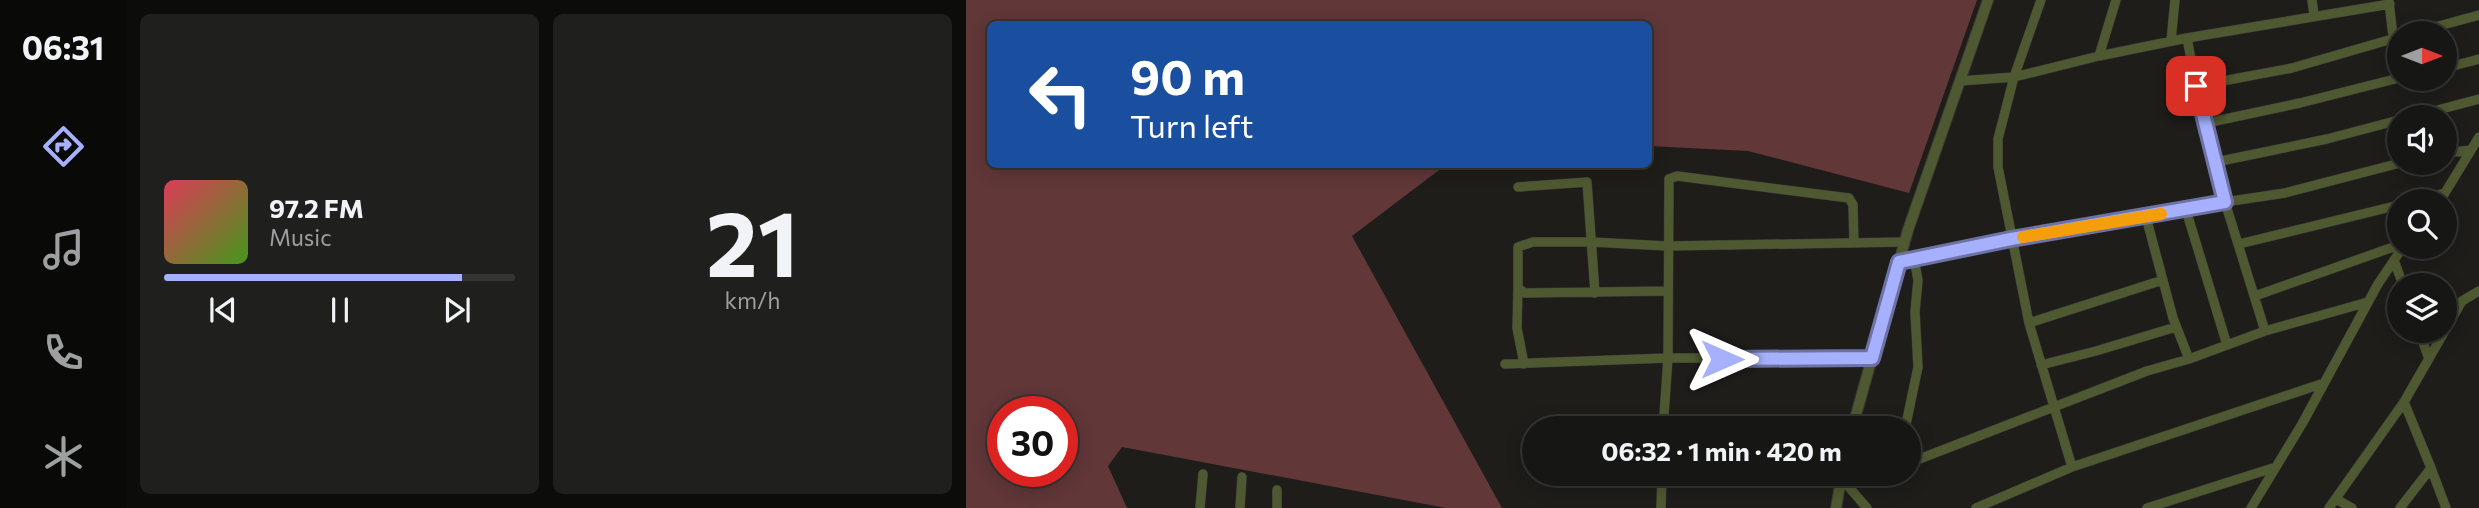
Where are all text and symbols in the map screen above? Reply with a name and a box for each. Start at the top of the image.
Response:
north arrow [2387,21,2457,91]
map controls [2387,21,2457,343]
text: 06:31 [22,27,104,67]
text: 90 m [1130,45,1245,105]
icon: left [1015,49,1106,140]
pin [2166,56,2226,116]
icon: arrive [2177,67,2215,105]
text: Turn left [1130,105,1254,145]
button: sound [2387,105,2457,175]
icon: directions [39,122,88,171]
text: 21 [706,184,799,296]
button: search [2387,189,2457,259]
text: 97.2 FM [269,192,364,223]
text: Music [269,223,332,251]
icon: music [39,225,88,274]
button: layers [2387,273,2457,343]
text: km/h [725,286,780,314]
icon: previous [204,291,242,329]
icon: pause [321,291,359,329]
icon: next [438,291,476,329]
position arrow [1685,322,1759,396]
icon: phone [39,328,88,377]
speed limit sign: 30 [987,396,1078,487]
icon: climate [39,432,88,481]
text: 06:32 · 1 min · 420 m [1601,435,1842,466]

